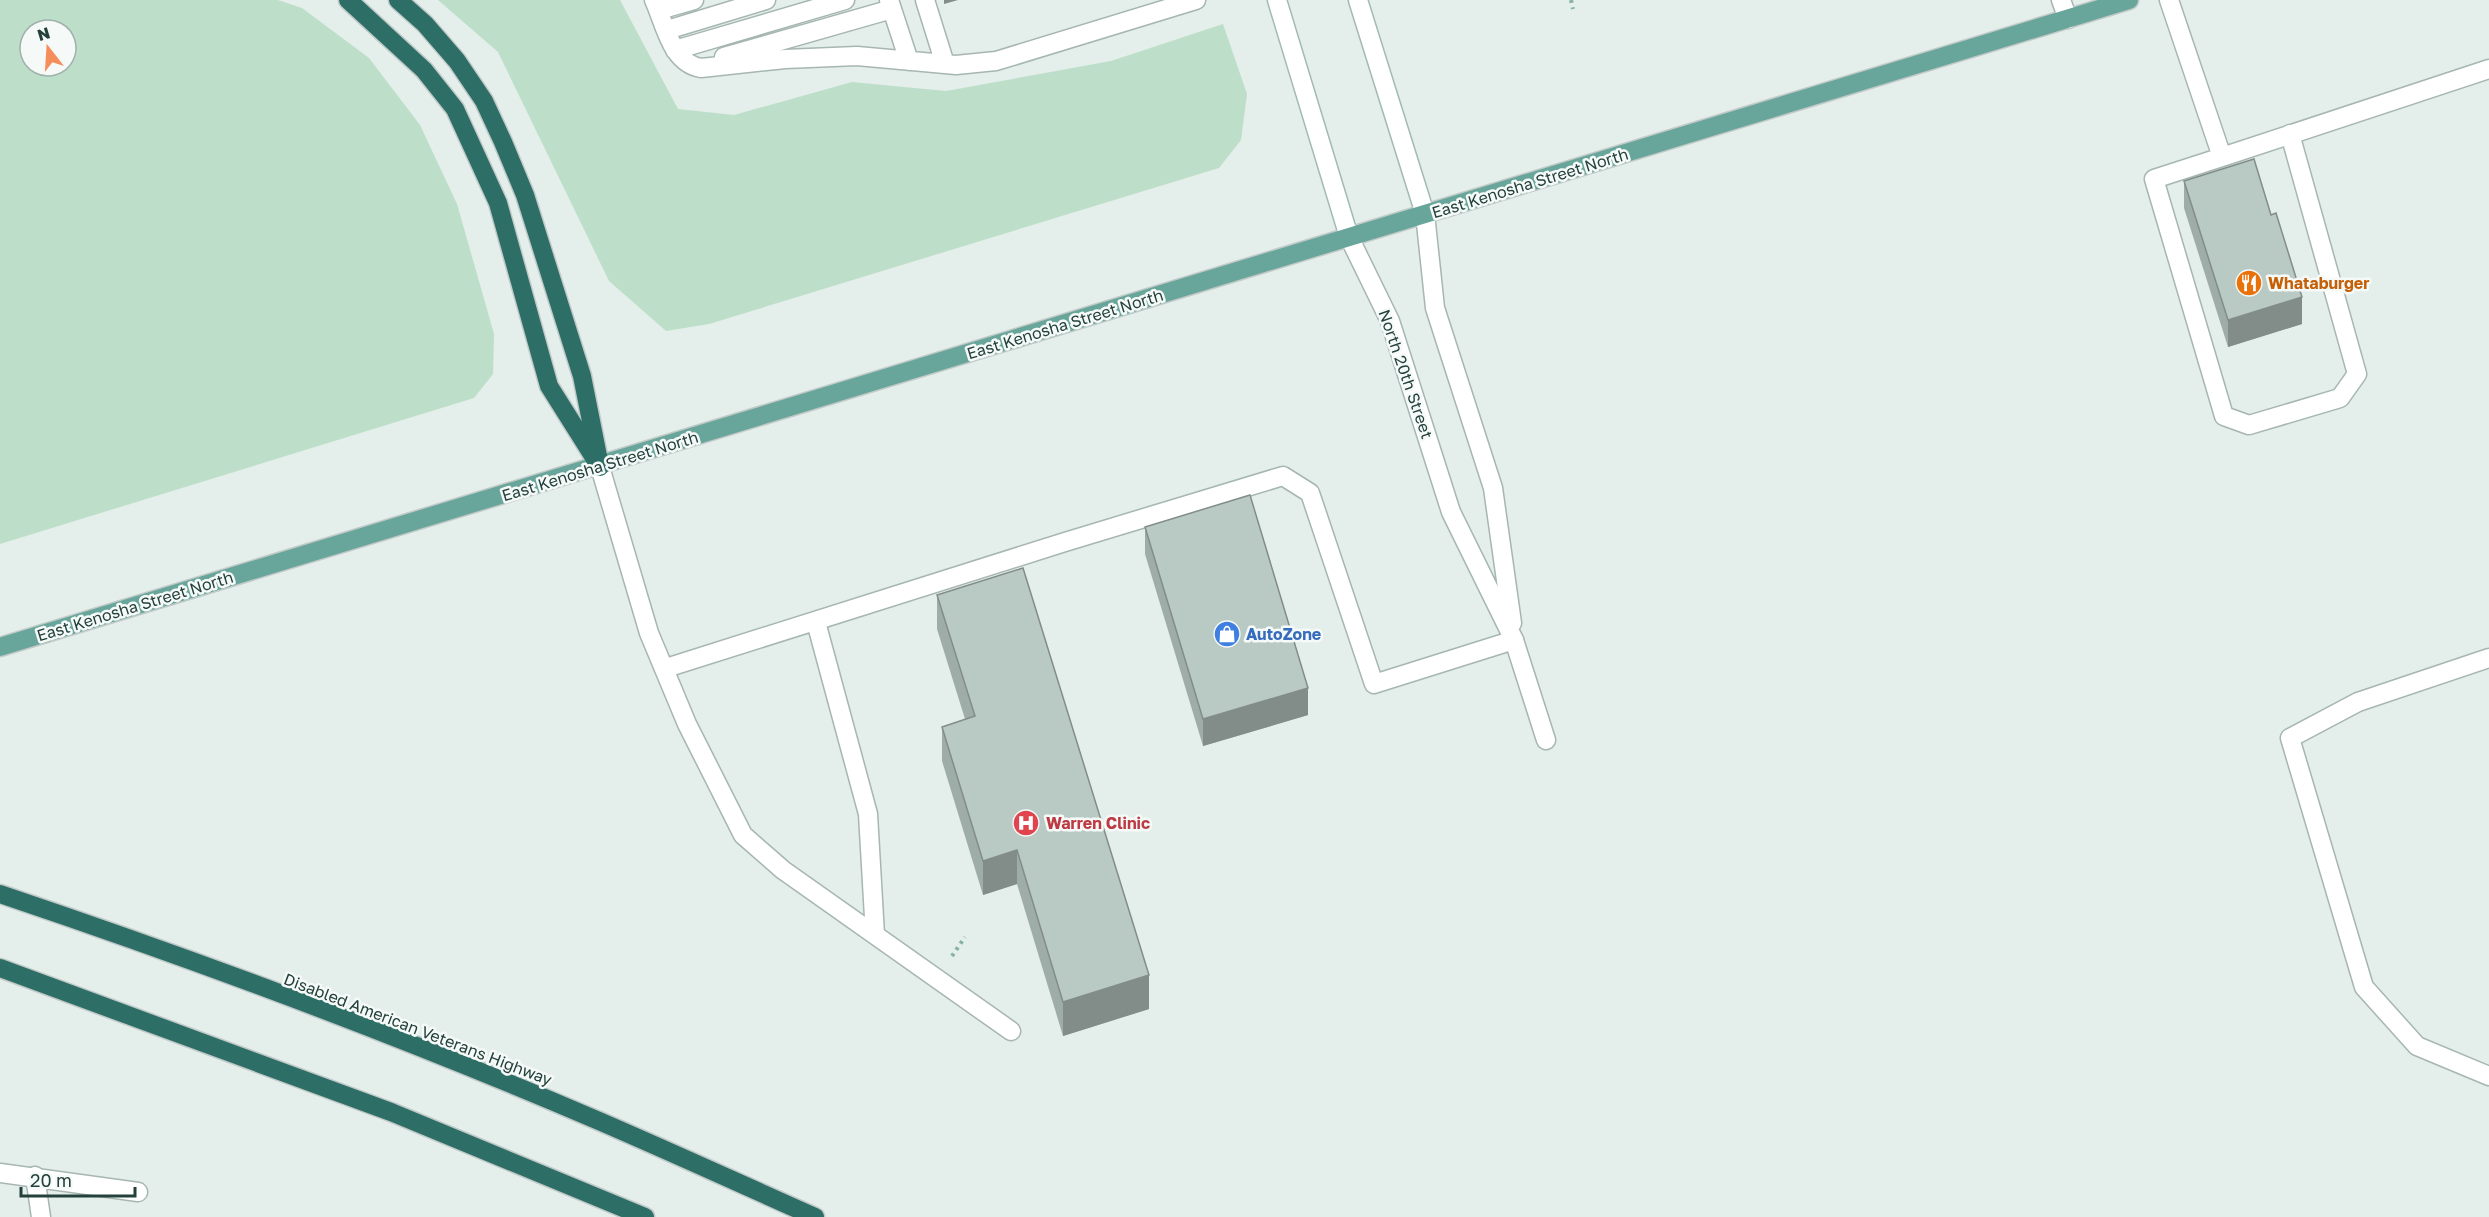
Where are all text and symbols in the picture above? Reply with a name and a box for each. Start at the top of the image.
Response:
north arrow [18,18,78,78]
text: N [35,22,52,45]
street label: East Kenosha Street North [1429,144,1631,222]
restaurant icon: Whataburger [2234,268,2264,298]
place label: Whataburger [2268,273,2370,293]
street label: East Kenosha Street North [964,285,1166,363]
street label: North 20th Street [1375,307,1437,441]
street label: East Kenosha Street North [499,427,701,505]
street label: East Kenosha Street North [34,567,236,645]
shop icon: AutoZone [1212,619,1242,649]
place label: AutoZone [1246,624,1321,644]
hospital icon: Warren Clinic [1011,808,1041,838]
place label: Warren Clinic [1046,813,1150,833]
street label: Disabled American Veterans Highway [281,968,555,1090]
scale bar [21,1160,135,1198]
text: 20 m [30,1169,72,1191]

